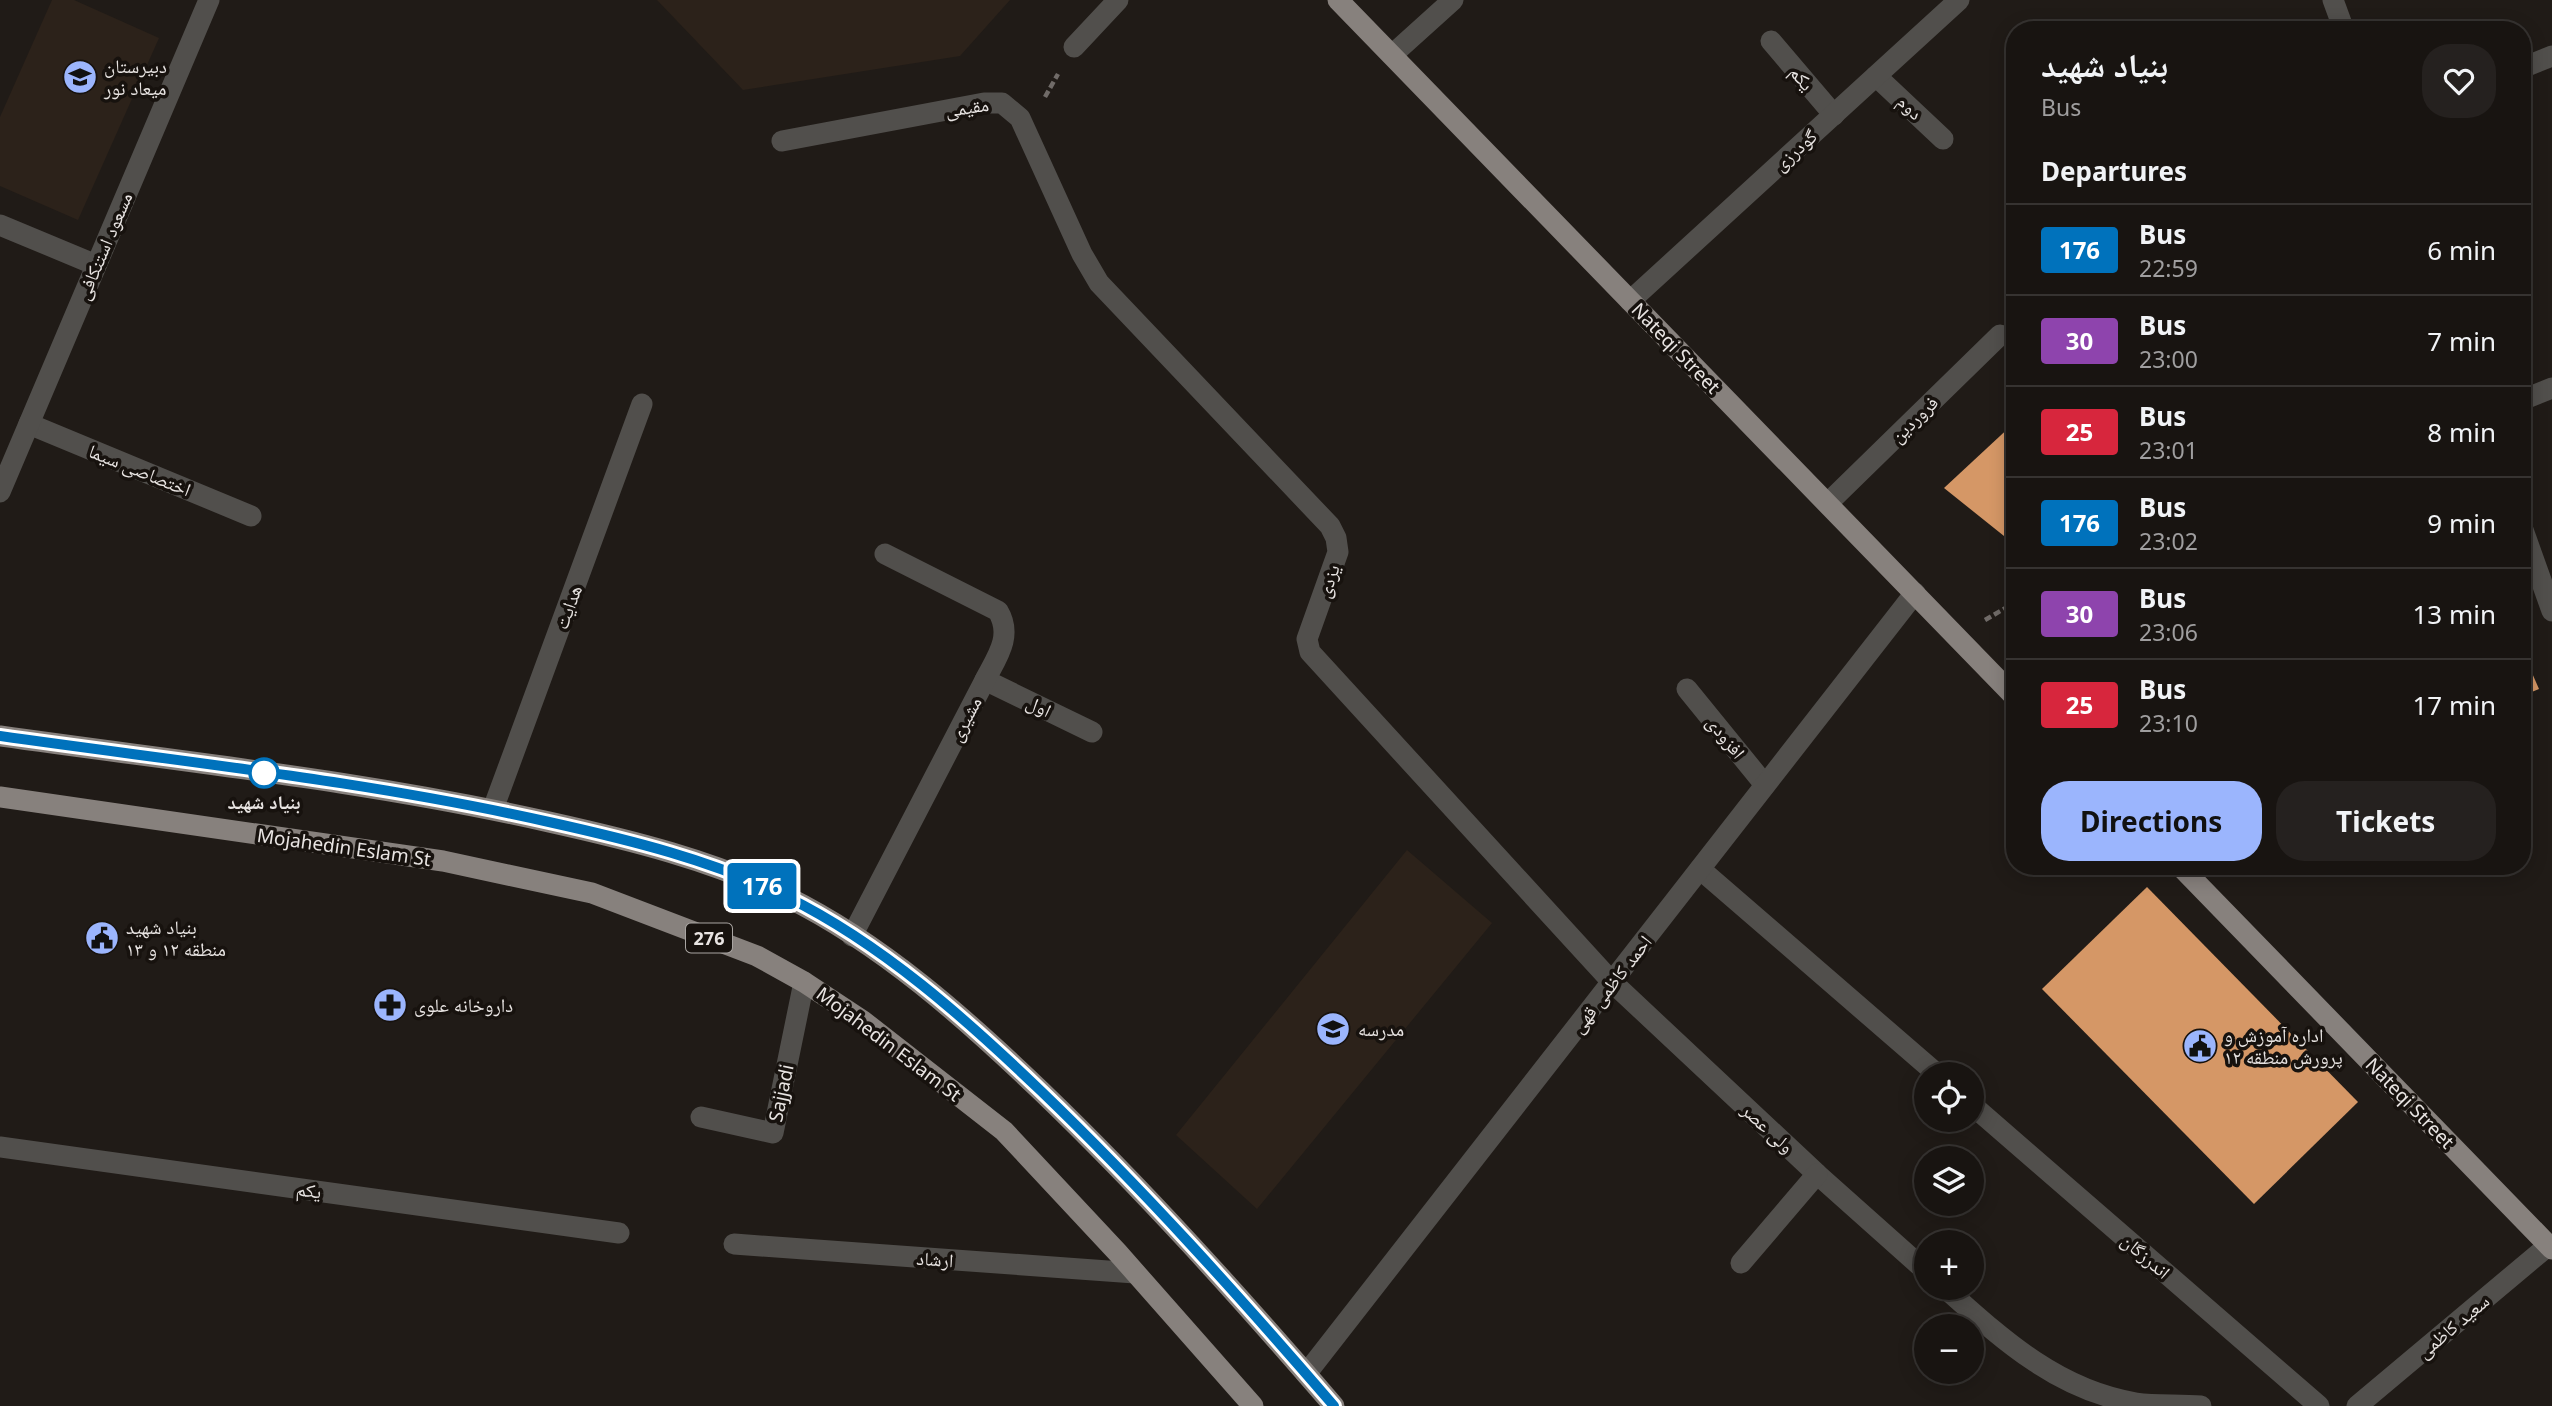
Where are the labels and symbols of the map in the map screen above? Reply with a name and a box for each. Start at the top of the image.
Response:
place label: دبیرستان میعاد نور [103,53,167,101]
school or university icon: دبیرستان میعاد نور [61,58,99,96]
street label: یکم [1784,60,1820,96]
street label: دوم [1891,89,1928,126]
street label: مقیمی [944,91,990,123]
street label: گودرزی [1767,123,1823,177]
street label: مسعود استنکافی [70,188,138,304]
street label: Nateqi Street [1626,297,1726,399]
street label: فروردین [1884,390,1944,448]
street label: اختصاصی سیما [85,438,195,502]
street label: یزدی [1310,561,1346,601]
street label: هدایت [548,581,588,633]
street label: اول [1022,689,1056,723]
street label: مشیری [942,692,988,746]
street label: افزودی [1701,710,1751,764]
marker: بنیاد شهید [249,758,279,788]
place label: بنیاد شهید [227,789,301,815]
street label: Mojahedin Eslam St [255,822,433,872]
line badge: 176 [722,863,802,909]
place label: بنیاد شهید منطقه ۱۲ و ۱۳ [126,914,226,962]
public building icon: بنیاد شهید منطقه ۱۲ و ۱۳ [83,919,121,957]
road number: 276 [686,923,732,953]
street label: احمد کاظمی قهی [1565,930,1657,1038]
street label: Mojahedin Eslam St [811,981,967,1107]
pharmacy icon: داروخانه علوی [371,986,409,1024]
place label: داروخانه علوی [414,992,513,1018]
school or university icon: مدرسه [1314,1010,1352,1048]
place label: مدرسه [1358,1016,1404,1042]
place label: اداره آموزش و پرورش منطقه ۱۲ [2224,1022,2343,1070]
public building icon: اداره آموزش و پرورش منطقه ۱۲ [2181,1027,2219,1065]
street label: Nateqi Street [2360,1052,2460,1154]
street label: Sajjadi [762,1062,800,1124]
street label: ولی عصر [1735,1096,1800,1159]
street label: یکم [295,1175,323,1205]
street label: اندرزگان [2116,1227,2176,1285]
street label: ارشاد [916,1245,954,1273]
street label: سعید کاظمی [2411,1288,2495,1364]

